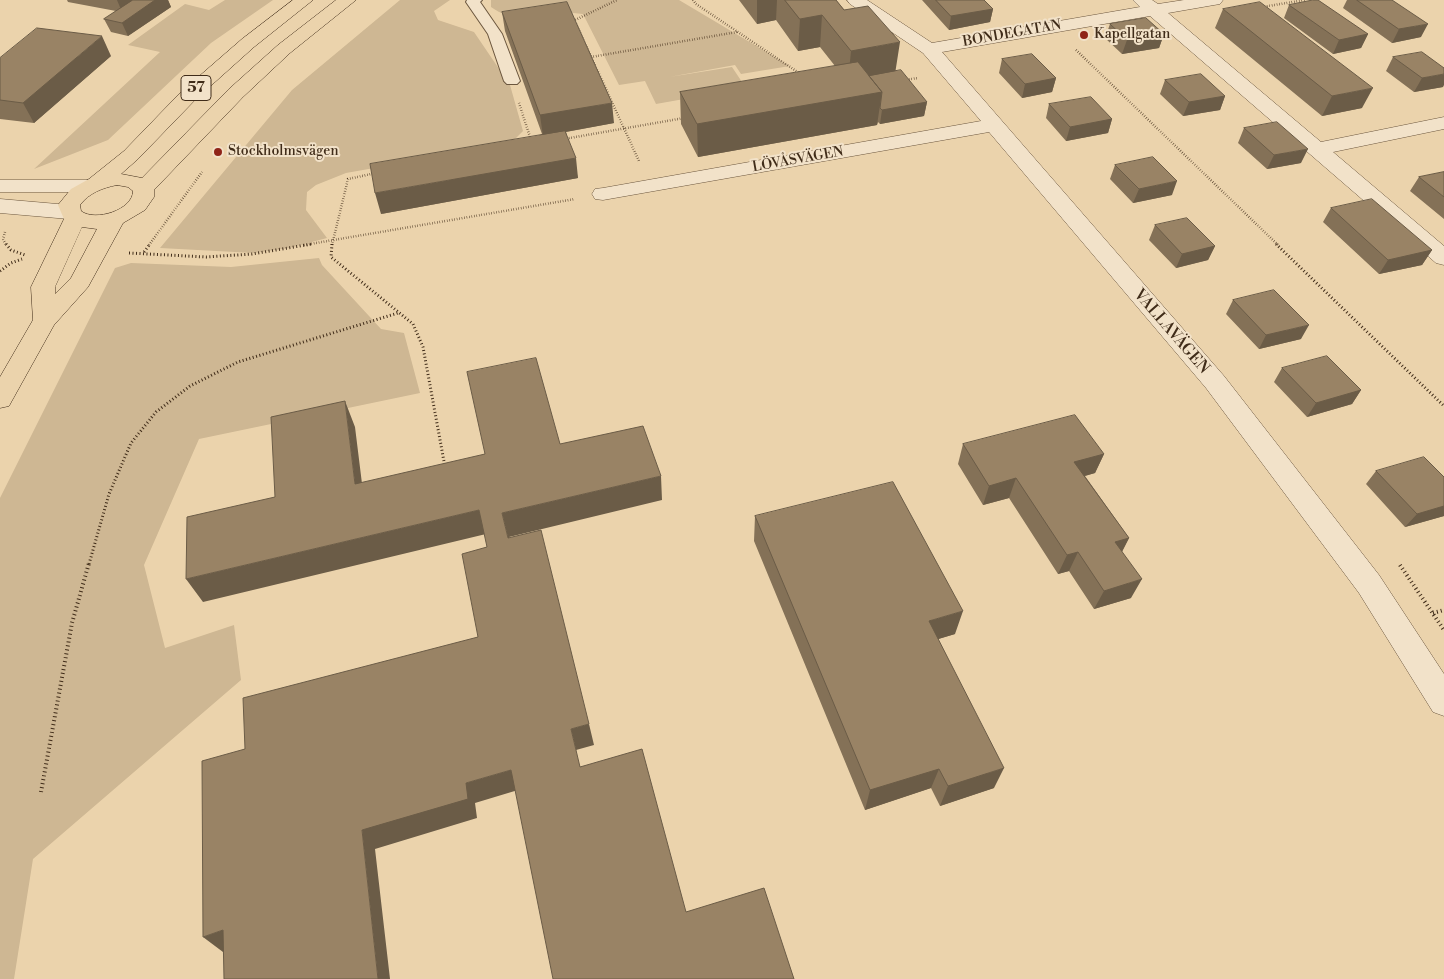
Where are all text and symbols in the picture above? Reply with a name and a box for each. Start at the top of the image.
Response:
street label: BONDEGATAN [961,17,1063,51]
place label: Kapellgatan [1094,27,1170,43]
marker: Kapellgatan [1078,29,1090,41]
road number: 57 [181,76,211,100]
place label: Stockholmsvägen [228,144,339,160]
street label: LÖVÅSVÄGEN [751,144,845,176]
marker: Stockholmsvägen [212,146,224,158]
street label: VALLAVÄGEN [1129,286,1213,378]

